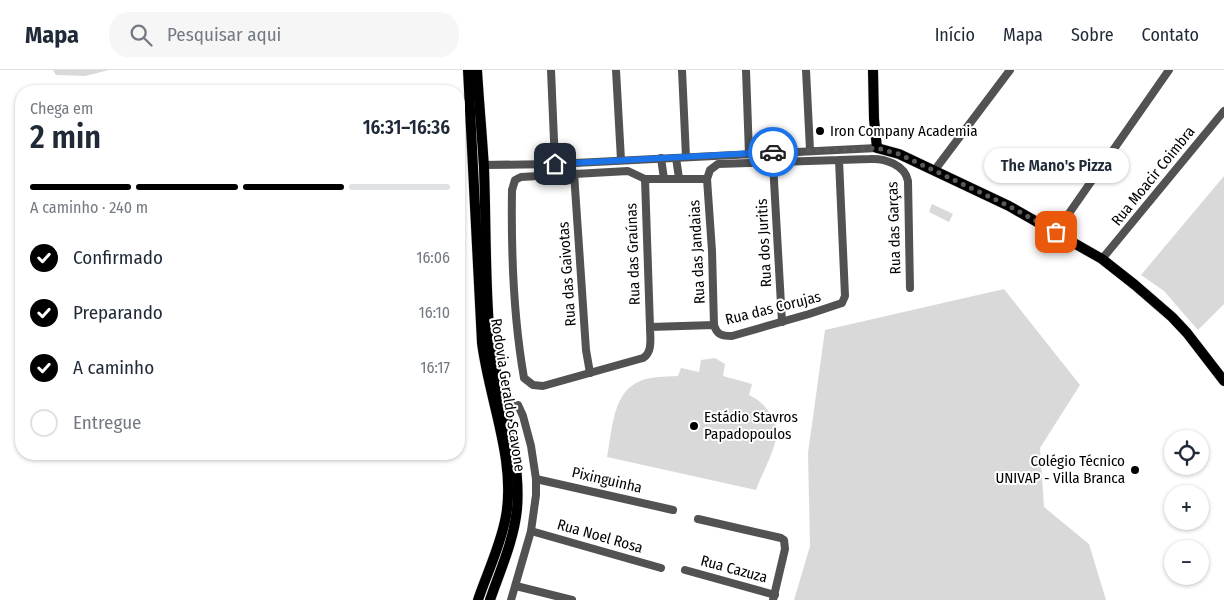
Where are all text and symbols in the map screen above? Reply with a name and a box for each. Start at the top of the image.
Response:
search box [109,12,459,57]
text: Mapa [25,21,79,49]
icon: search [127,21,155,49]
text: Pesquisar aqui [167,23,281,46]
text: Início [935,24,975,46]
text: Mapa [1003,24,1043,46]
text: Sobre [1071,24,1114,46]
text: Contato [1142,24,1199,46]
text: Chega em [30,99,93,118]
text: 16:31–16:36 [363,116,450,139]
text: 2 min [30,118,101,156]
place label: Iron Company Academia [830,122,978,140]
street label: Rua Moacir Coimbra [1108,123,1198,229]
marker: Iron Company Academia [814,125,826,137]
courier [748,127,798,177]
icon: car [759,138,787,166]
pin [534,143,576,185]
callout: The Mano's Pizza [984,147,1128,182]
icon: home [541,150,569,178]
text: The Mano's Pizza [1001,156,1112,175]
street label: Rua das Garças [883,181,905,275]
text: A caminho · 240 m [30,198,148,217]
street label: Rua dos Juritis [753,198,775,288]
street label: Rua das Jandaias [685,199,709,305]
street label: Rua das Graúnas [622,203,644,305]
pin [1035,211,1077,253]
icon: bag [1042,218,1070,246]
street label: Rua das Gaivotas [554,221,580,327]
icon: check [30,244,58,272]
text: Confirmado [73,246,163,269]
text: 16:06 [416,248,450,267]
street label: Rua das Corujas [723,287,823,329]
icon: check [30,299,58,327]
text: Preparando [73,301,163,324]
text: 16:10 [419,303,450,322]
street label: Rodovia Geraldo Scavone [487,317,529,473]
icon: check [30,354,58,382]
text: A caminho [73,356,154,379]
text: 16:17 [420,358,450,377]
place label: Estádio Stavros Papadopoulos [704,408,798,443]
text: Entregue [73,411,142,434]
marker: Estádio Stavros Papadopoulos [688,420,700,432]
map controls [1164,430,1209,585]
button: locate [1164,430,1209,475]
place label: Colégio Técnico UNIVAP - Villa Branca [995,452,1125,487]
street label: Pixinguinha [570,463,644,497]
marker: Colégio Técnico UNIVAP - Villa Branca [1129,464,1141,476]
button: + [1164,485,1209,530]
street label: Rua Noel Rosa [555,515,645,557]
button: − [1164,540,1209,585]
street label: Rua Cazuza [699,551,769,587]

